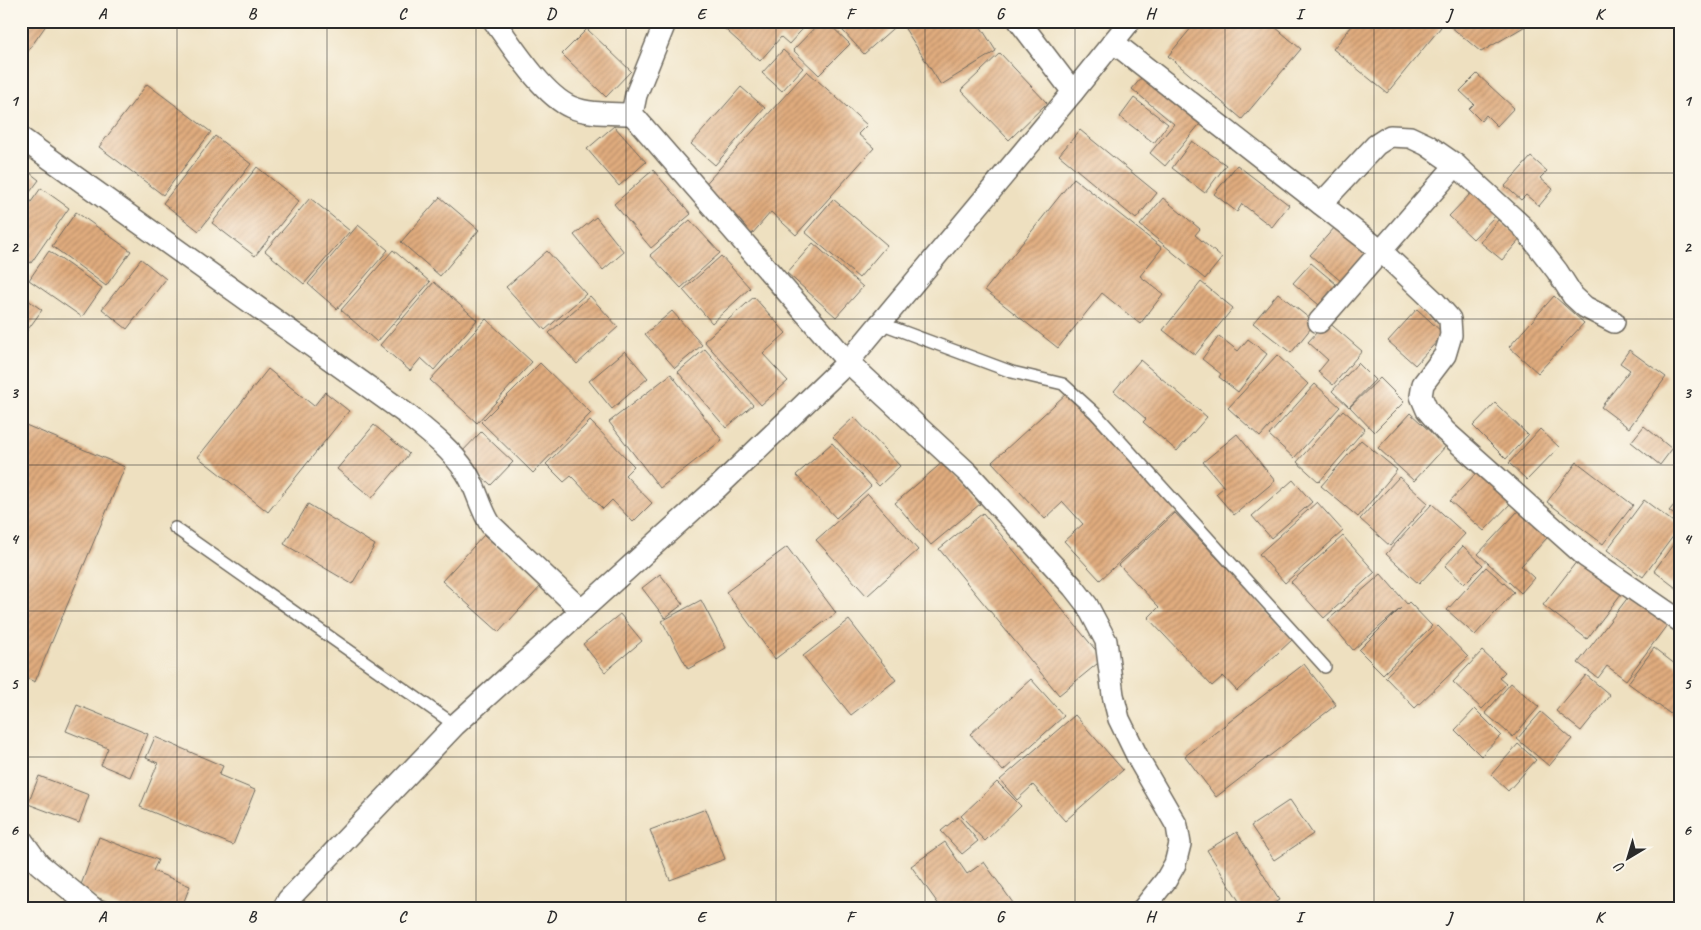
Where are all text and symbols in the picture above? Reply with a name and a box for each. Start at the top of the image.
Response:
text: A [98,4,108,24]
text: B [248,4,258,24]
text: C [398,4,408,24]
text: D [546,4,557,24]
text: E [697,4,708,24]
text: F [846,4,857,24]
text: G [996,4,1006,24]
text: H [1145,4,1157,24]
text: I [1296,4,1306,24]
text: J [1445,4,1454,24]
text: K [1595,4,1607,24]
text: 1 [10,91,19,111]
text: 1 [1683,91,1692,111]
text: 2 [10,237,19,257]
text: 2 [1683,237,1692,257]
text: 3 [10,383,19,403]
text: 3 [1683,383,1692,403]
text: 4 [10,529,19,549]
text: 4 [1683,529,1692,549]
text: 5 [11,674,20,694]
text: 5 [1684,674,1693,694]
text: 6 [10,820,19,840]
text: 6 [1683,820,1692,840]
north arrow [1604,832,1654,882]
text: U [1610,857,1628,877]
text: A [98,907,108,927]
text: B [248,907,258,927]
text: C [398,907,408,927]
text: D [546,907,557,927]
text: E [697,907,708,927]
text: F [846,907,857,927]
text: G [996,907,1006,927]
text: H [1145,907,1157,927]
text: I [1296,907,1306,927]
text: J [1445,907,1454,927]
text: K [1595,907,1607,927]

